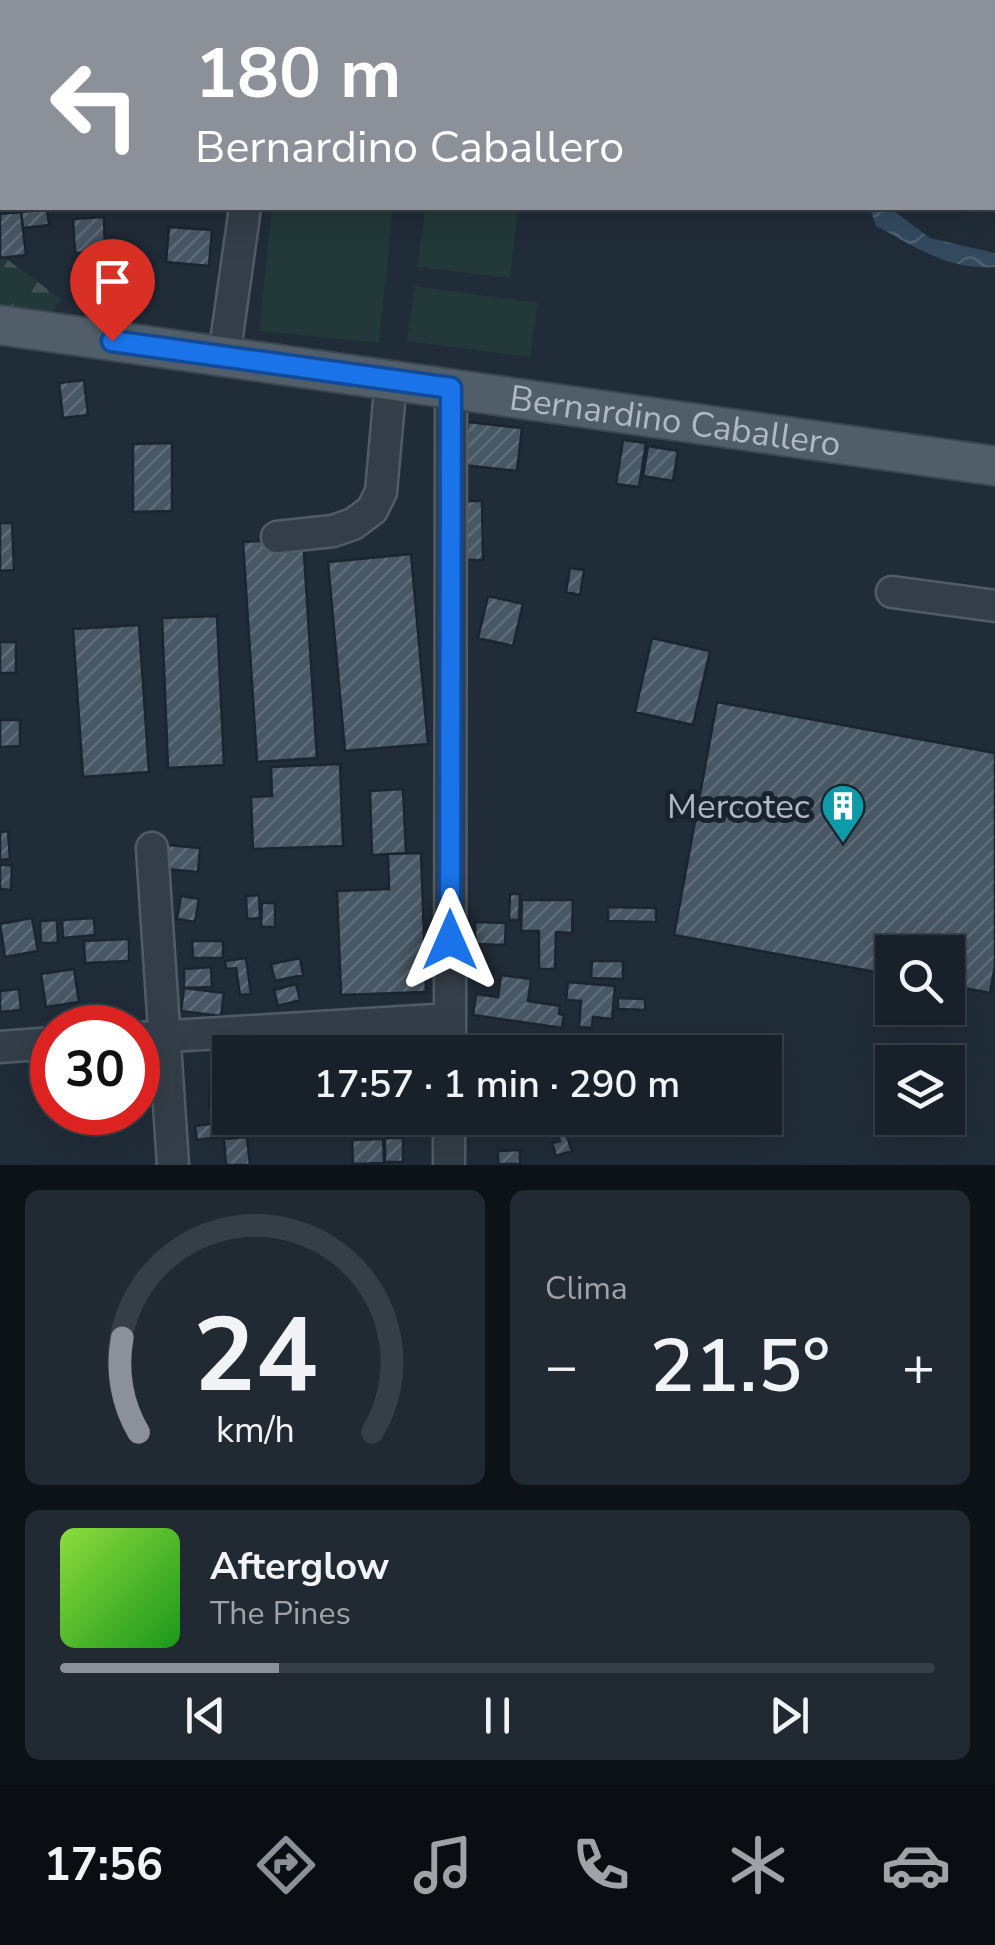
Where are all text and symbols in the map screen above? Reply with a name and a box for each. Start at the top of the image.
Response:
text: 180 m [195,26,401,122]
icon: left [30,40,160,170]
text: Bernardino Caballero [195,117,624,178]
pin [70,239,155,342]
icon: arrive [85,254,140,309]
street label: Bernardino Caballero [507,374,844,468]
place label: Mercotec [667,783,810,830]
building icon: Mercotec [820,783,866,844]
position arrow [398,888,502,992]
map controls [875,935,965,1135]
button: search [875,935,965,1025]
speed limit sign: 30 [30,1005,160,1135]
button: layers [875,1045,965,1135]
text: 17:57 · 1 min · 290 m [314,1059,680,1110]
text: Clima [545,1267,628,1310]
text: 24 [193,1285,317,1427]
text: 21.5° [650,1315,830,1417]
text: − [545,1329,578,1404]
text: + [902,1329,935,1404]
text: km/h [216,1406,294,1455]
text: Afterglow [210,1541,389,1592]
text: The Pines [210,1592,351,1635]
icon: previous [178,1688,233,1743]
icon: pause [470,1688,525,1743]
icon: next [762,1688,817,1743]
icon: directions [251,1830,321,1900]
icon: music [408,1830,478,1900]
icon: phone [566,1830,636,1900]
icon: climate [723,1830,793,1900]
icon: car [881,1830,951,1900]
text: 17:56 [44,1835,163,1896]

